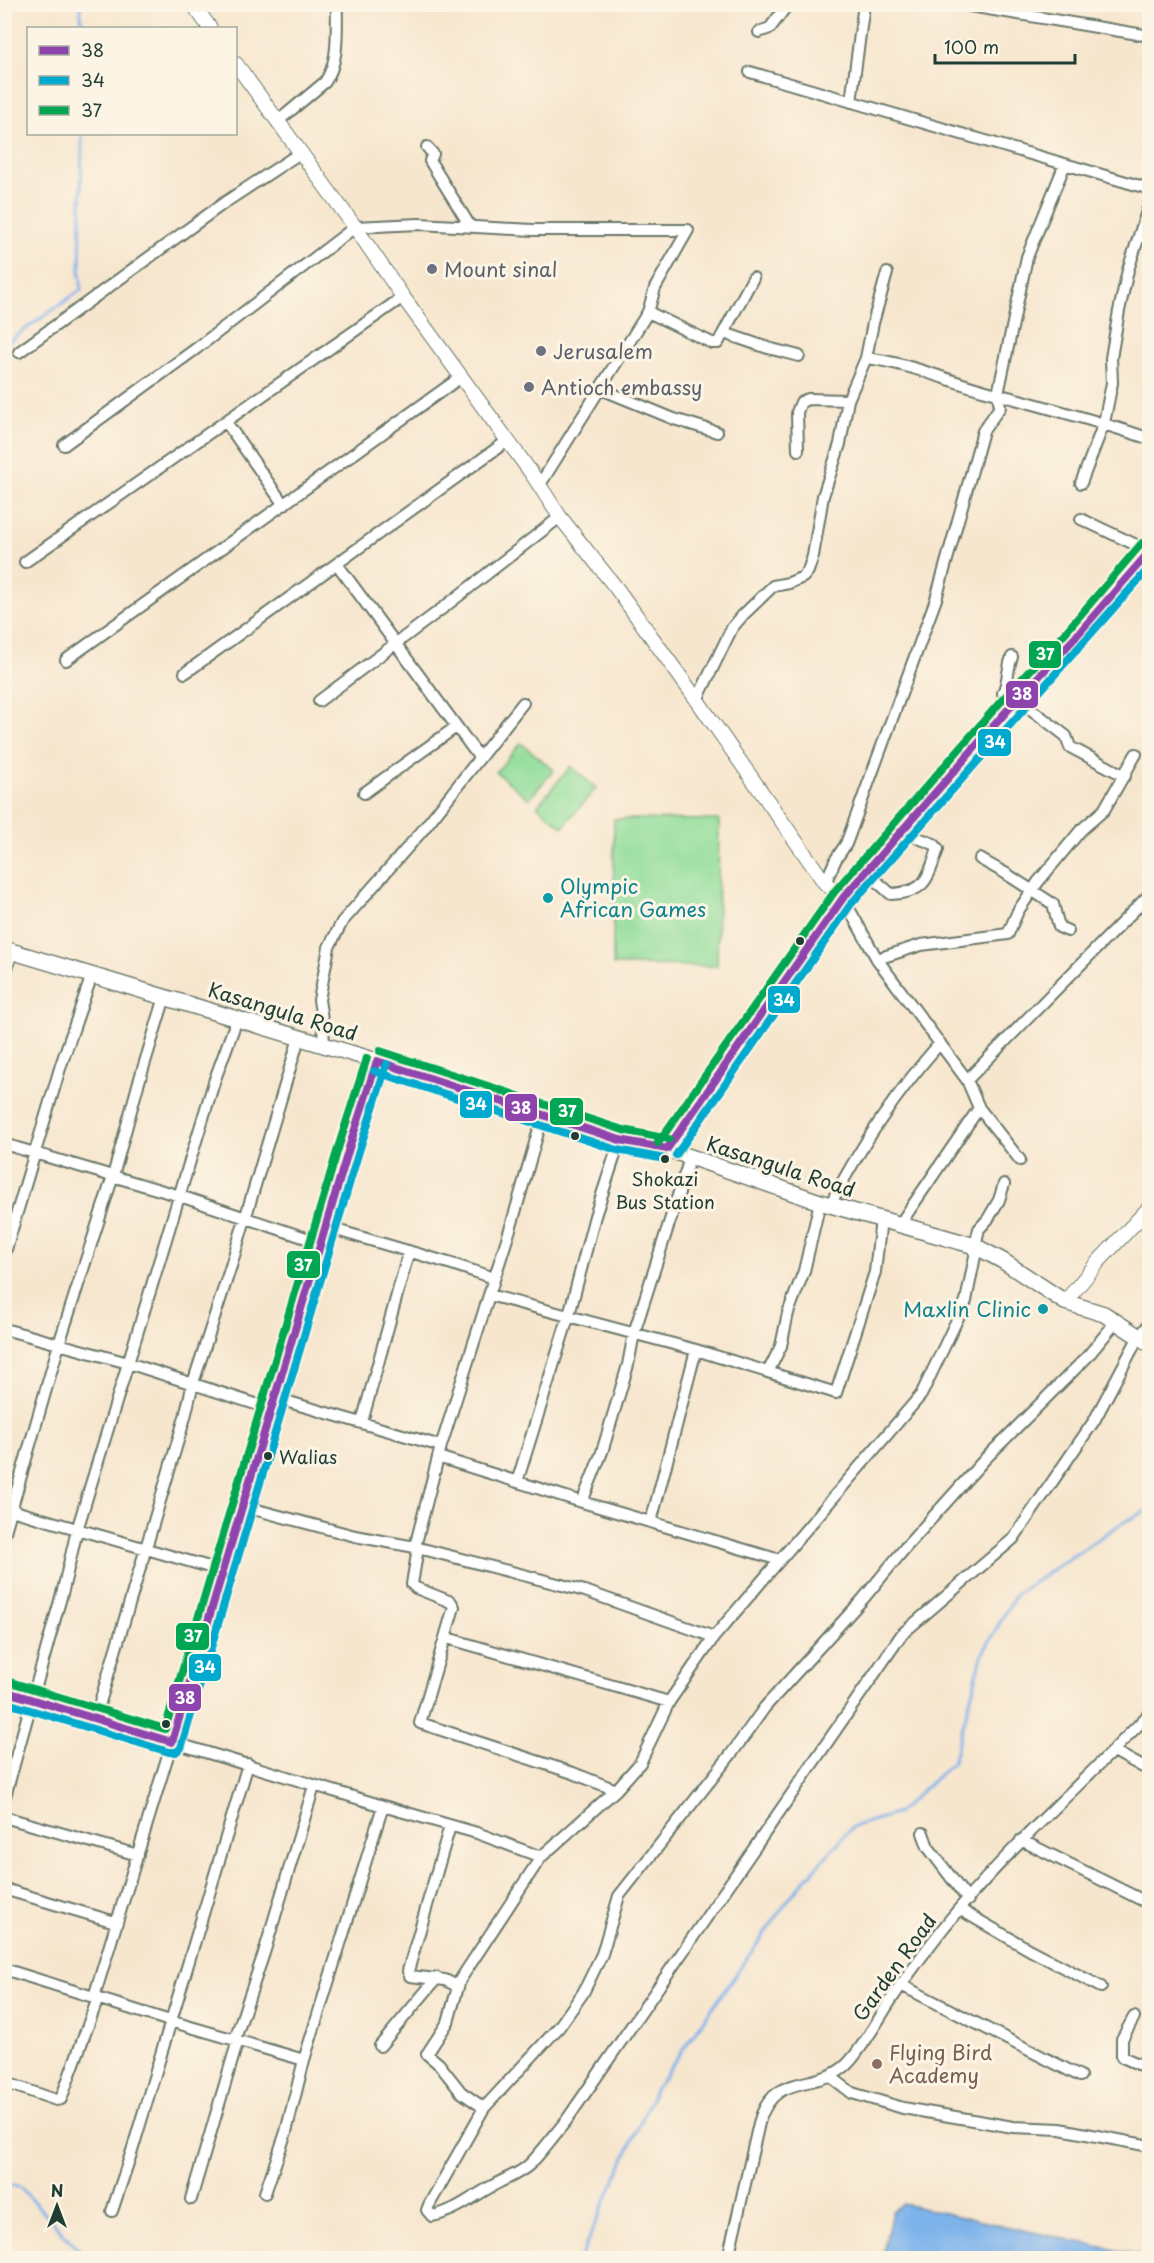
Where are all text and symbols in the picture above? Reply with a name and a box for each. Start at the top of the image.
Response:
legend [27,27,237,135]
scale bar [935,27,1074,65]
text: 100 m [944,33,999,60]
text: 38 [81,36,104,63]
text: 34 [81,66,105,93]
text: 37 [81,96,103,123]
place label: Mount sinal [444,254,557,284]
marker: Mount sinal [425,262,439,276]
place label: Jerusalem [553,336,653,366]
marker: Jerusalem [534,344,548,358]
place label: Antioch embassy [541,372,702,402]
marker: Antioch embassy [522,380,536,394]
line badge: 37 [1028,640,1062,669]
text: 37 [1036,641,1055,665]
line badge: 38 [1005,680,1039,709]
text: 38 [1012,681,1032,705]
line badge: 34 [977,728,1012,757]
text: 34 [984,729,1006,753]
place label: Olympic African Games [560,871,706,924]
marker: Olympic African Games [541,891,555,905]
unlabelled marker [794,935,806,947]
street label: Kasangula Road [205,974,361,1048]
line badge: 34 [767,985,801,1014]
text: 34 [773,987,795,1011]
line badge: 34 [459,1090,493,1119]
text: 34 [465,1091,487,1115]
line badge: 38 [504,1093,538,1122]
text: 38 [511,1095,531,1119]
line badge: 37 [549,1097,584,1126]
text: 37 [558,1098,577,1122]
street label: Kasangula Road [703,1128,859,1204]
unlabelled marker [569,1130,581,1142]
marker: Shokazi Bus Station [659,1153,671,1165]
place label: Shokazi Bus Station [615,1165,715,1215]
line badge: 37 [286,1250,321,1279]
text: 37 [294,1252,313,1276]
place label: Maxlin Clinic [903,1294,1031,1324]
marker: Maxlin Clinic [1036,1302,1050,1316]
place label: Walias [279,1443,337,1470]
marker: Walias [262,1450,274,1462]
line badge: 37 [175,1622,210,1651]
text: 37 [184,1623,203,1647]
line badge: 34 [188,1653,222,1682]
text: 34 [194,1654,216,1678]
line badge: 38 [168,1683,202,1712]
text: 38 [175,1685,195,1709]
unlabelled marker [160,1718,172,1730]
street label: Garden Road [845,1907,943,2027]
place label: Flying Bird Academy [889,2037,992,2090]
marker: Flying Bird Academy [870,2057,884,2071]
north arrow [27,2176,87,2236]
text: N [51,2178,63,2202]

